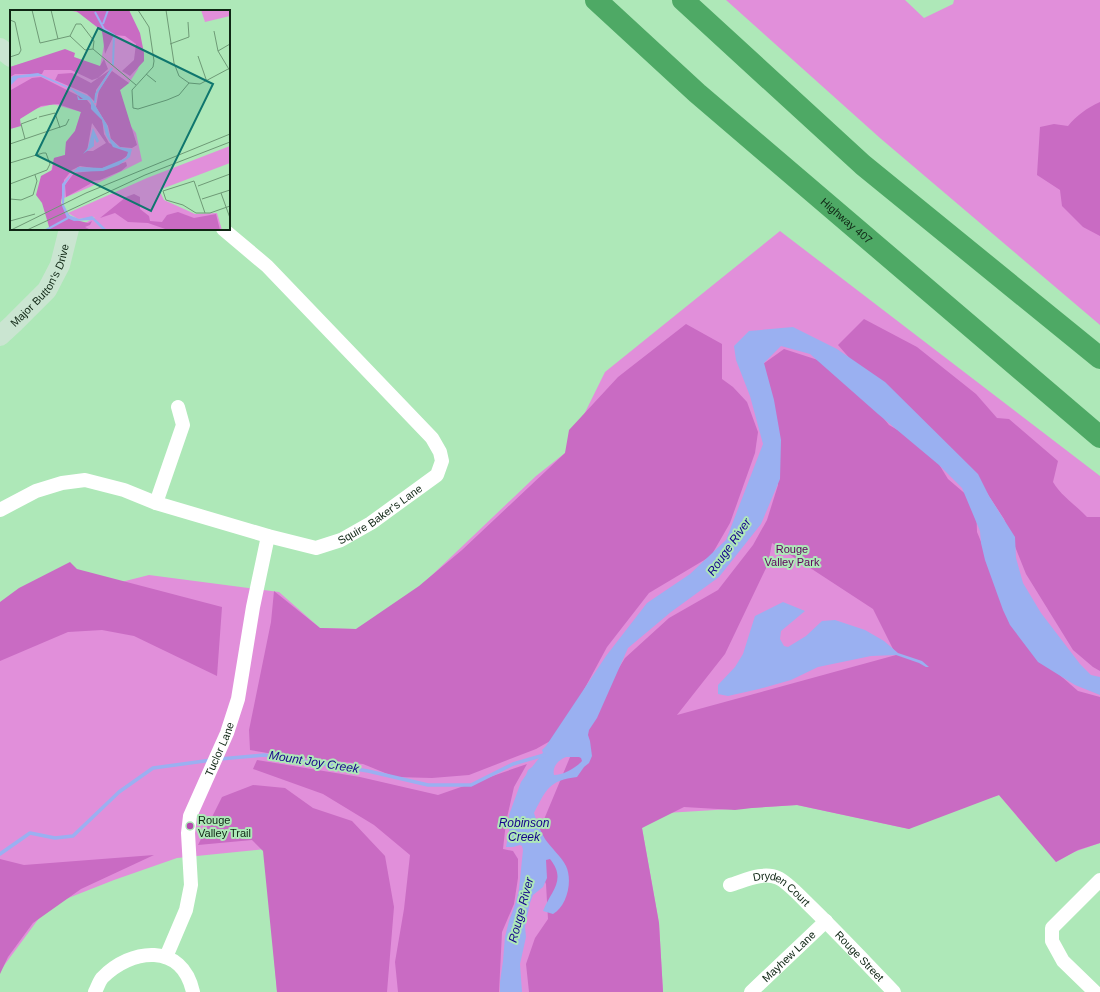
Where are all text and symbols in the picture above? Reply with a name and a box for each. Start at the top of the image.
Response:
inset map [10,10,230,230]
street label: Highway 407 [819,195,875,246]
street label: Major Button's Drive [8,243,71,329]
street label: Squire Baker's Lane [336,482,424,547]
water label: Rouge River [704,515,754,578]
park label: Rouge Valley Park [765,543,820,568]
street label: Tuclor Lane [203,720,236,778]
water label: Mount Joy Creek [268,748,361,776]
place label: Rouge Valley Trail [198,814,251,839]
water label: Robinson Creek [499,816,550,844]
marker: Rouge Valley Trail [185,821,195,831]
street label: Dryden Court [752,870,813,909]
water label: Rouge River [506,875,537,944]
street label: Mayhew Lane [760,928,818,984]
street label: Rouge Street [833,929,886,984]

